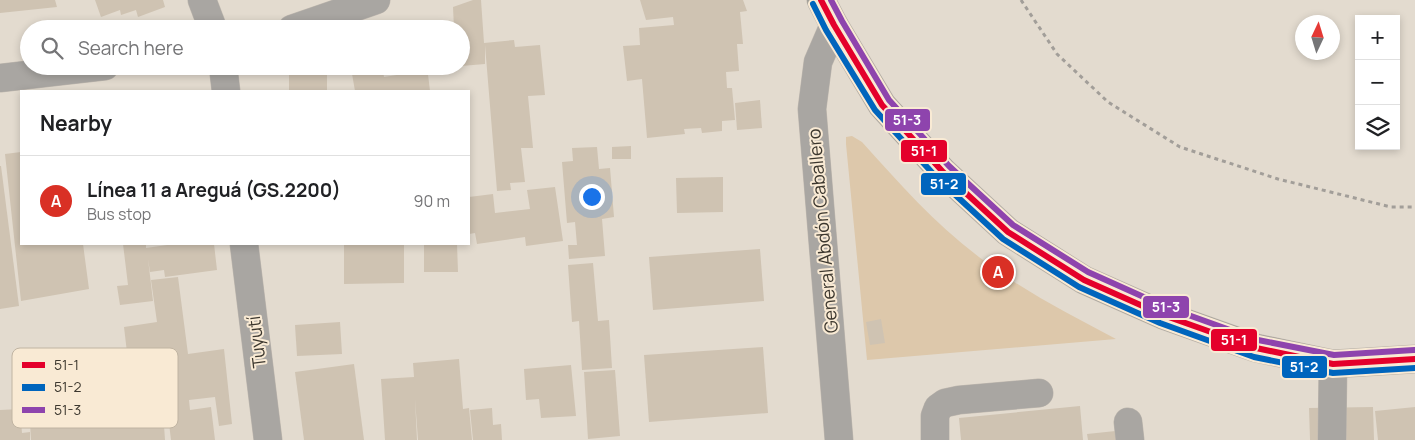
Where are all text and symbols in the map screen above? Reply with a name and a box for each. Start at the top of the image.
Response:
north arrow [1295,15,1340,60]
map controls [1355,15,1400,150]
button: + [1355,15,1400,60]
search box [20,20,470,75]
icon: search [38,34,66,62]
text: Search here [78,35,184,61]
button: − [1355,60,1400,105]
button: layers [1355,105,1400,150]
line badge: 51-3 [884,108,931,132]
text: Nearby [40,109,112,137]
text: 51-3 [893,110,921,129]
street label: General Abdón Caballero [801,128,843,334]
line badge: 51-1 [900,139,948,163]
text: 51-1 [911,141,937,160]
line badge: 51-2 [920,172,967,196]
text: 51-2 [930,174,958,193]
text: Línea 11 a Areguá (GS.2200) [87,177,341,203]
your location [579,184,605,210]
text: A [51,190,61,212]
text: 90 m [414,190,450,212]
text: Bus stop [87,203,151,225]
pin: A [982,253,1014,291]
line badge: 51-3 [1142,295,1190,319]
text: 51-3 [1152,297,1180,316]
street label: Tuyutí [241,315,271,369]
line badge: 51-1 [1210,328,1258,352]
text: 51-1 [1221,330,1247,349]
legend [12,348,178,428]
text: 51-1 [54,355,79,374]
line badge: 51-2 [1281,355,1328,379]
text: 51-2 [1290,357,1318,376]
text: 51-2 [54,377,81,396]
text: 51-3 [54,400,81,419]

